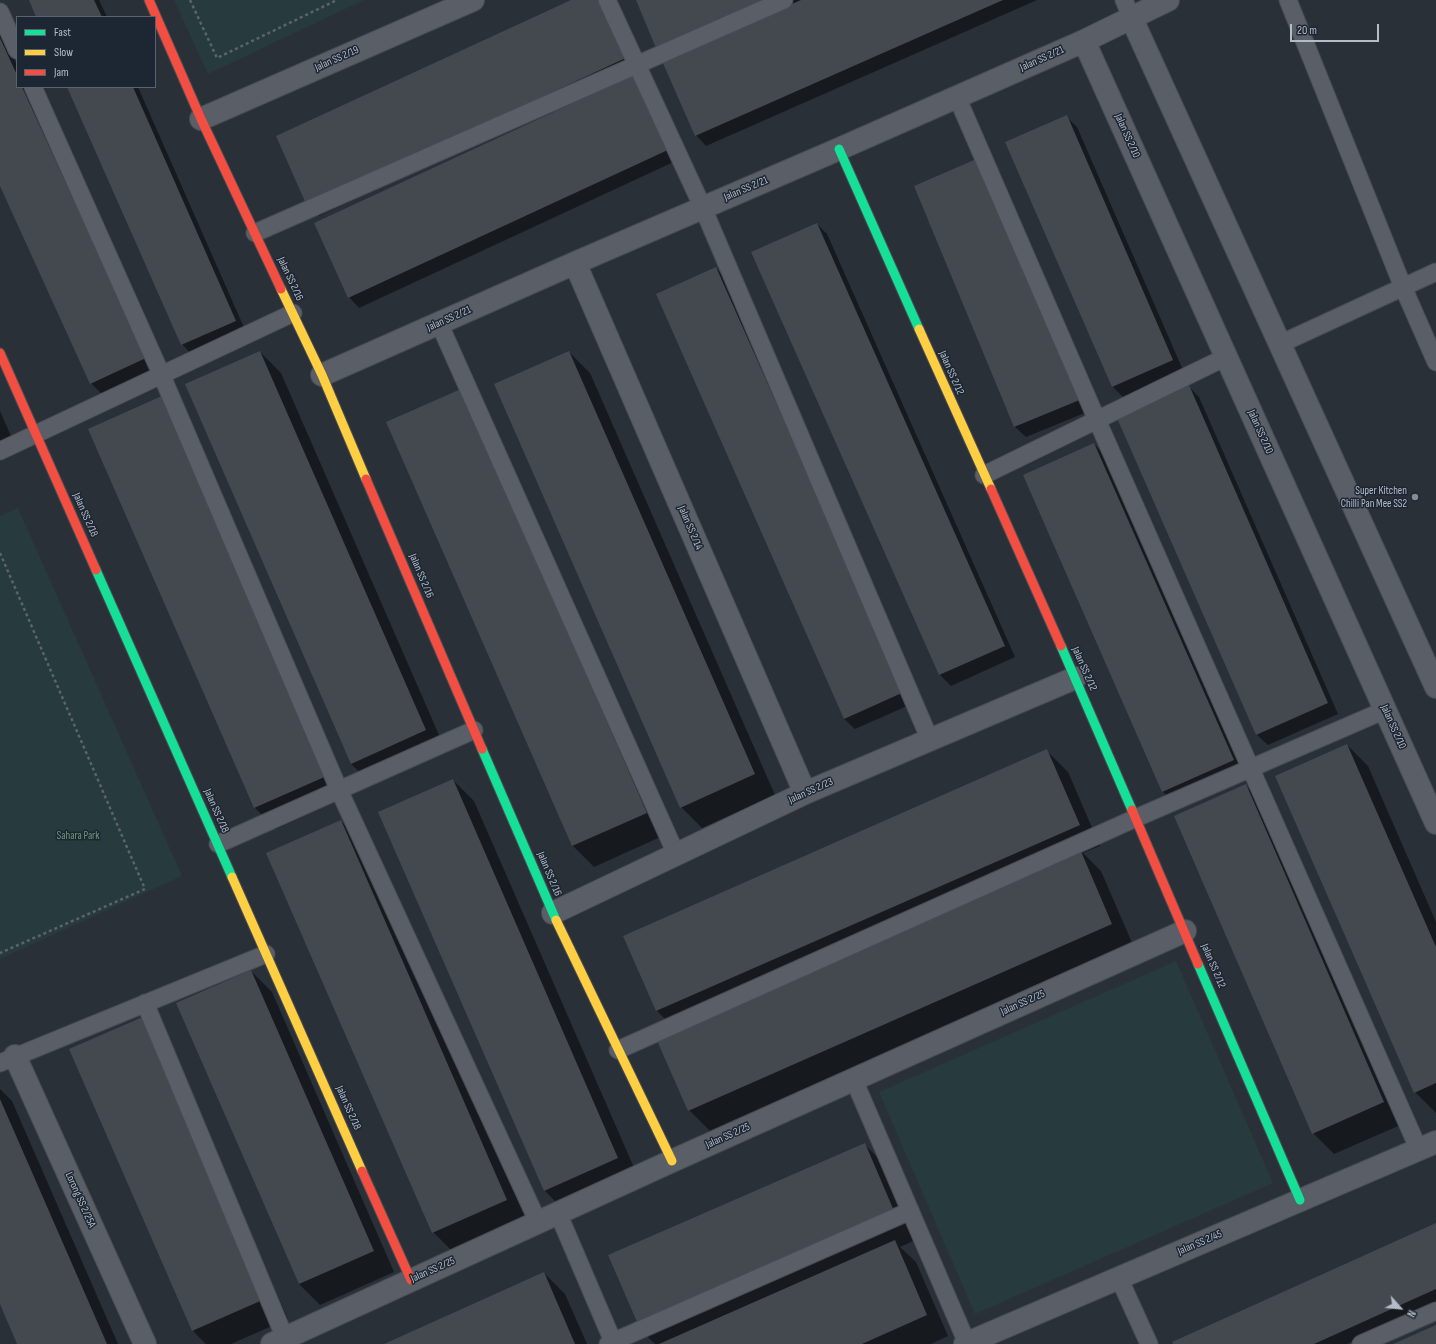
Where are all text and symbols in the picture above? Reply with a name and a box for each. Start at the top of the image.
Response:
legend [16,16,156,88]
scale bar [1292,16,1381,42]
text: 20 m [1297,23,1317,38]
text: Fast [54,25,71,40]
street label: Jalan SS 2/19 [313,43,361,75]
street label: Jalan SS 2/21 [1018,43,1066,75]
text: Slow [54,45,73,60]
text: Jam [54,65,69,80]
street label: Jalan SS 2/10 [1111,112,1143,160]
street label: Jalan SS 2/21 [722,174,770,204]
street label: Jalan SS 2/16 [274,255,306,303]
street label: Jalan SS 2/21 [425,303,473,335]
street label: Jalan SS 2/12 [935,349,967,397]
street label: Jalan SS 2/10 [1244,408,1276,456]
place label: Super Kitchen Chilli Pan Mee SS2 [1341,484,1407,510]
street label: Jalan SS 2/18 [69,491,101,539]
marker: Super Kitchen Chilli Pan Mee SS2 [1410,492,1420,502]
street label: Jalan SS 2/14 [675,504,705,552]
street label: Jalan SS 2/16 [406,552,436,600]
street label: Jalan SS 2/12 [1068,645,1100,693]
street label: Jalan SS 2/10 [1377,703,1409,751]
street label: Jalan SS 2/23 [787,775,835,807]
street label: Jalan SS 2/18 [200,787,232,835]
park label: Sahara Park [57,829,99,843]
street label: Jalan SS 2/16 [534,850,564,898]
street label: Jalan SS 2/12 [1198,942,1228,990]
street label: Jalan SS 2/25 [999,987,1047,1019]
street label: Jalan SS 2/18 [332,1084,364,1132]
street label: Jalan SS 2/25 [704,1120,752,1152]
street label: Lorong SS 2/25A [62,1170,98,1230]
street label: Jalan SS 2/45 [1176,1228,1224,1258]
street label: Jalan SS 2/25 [409,1254,457,1286]
north arrow [1380,1288,1420,1328]
text: N [1404,1308,1418,1319]

